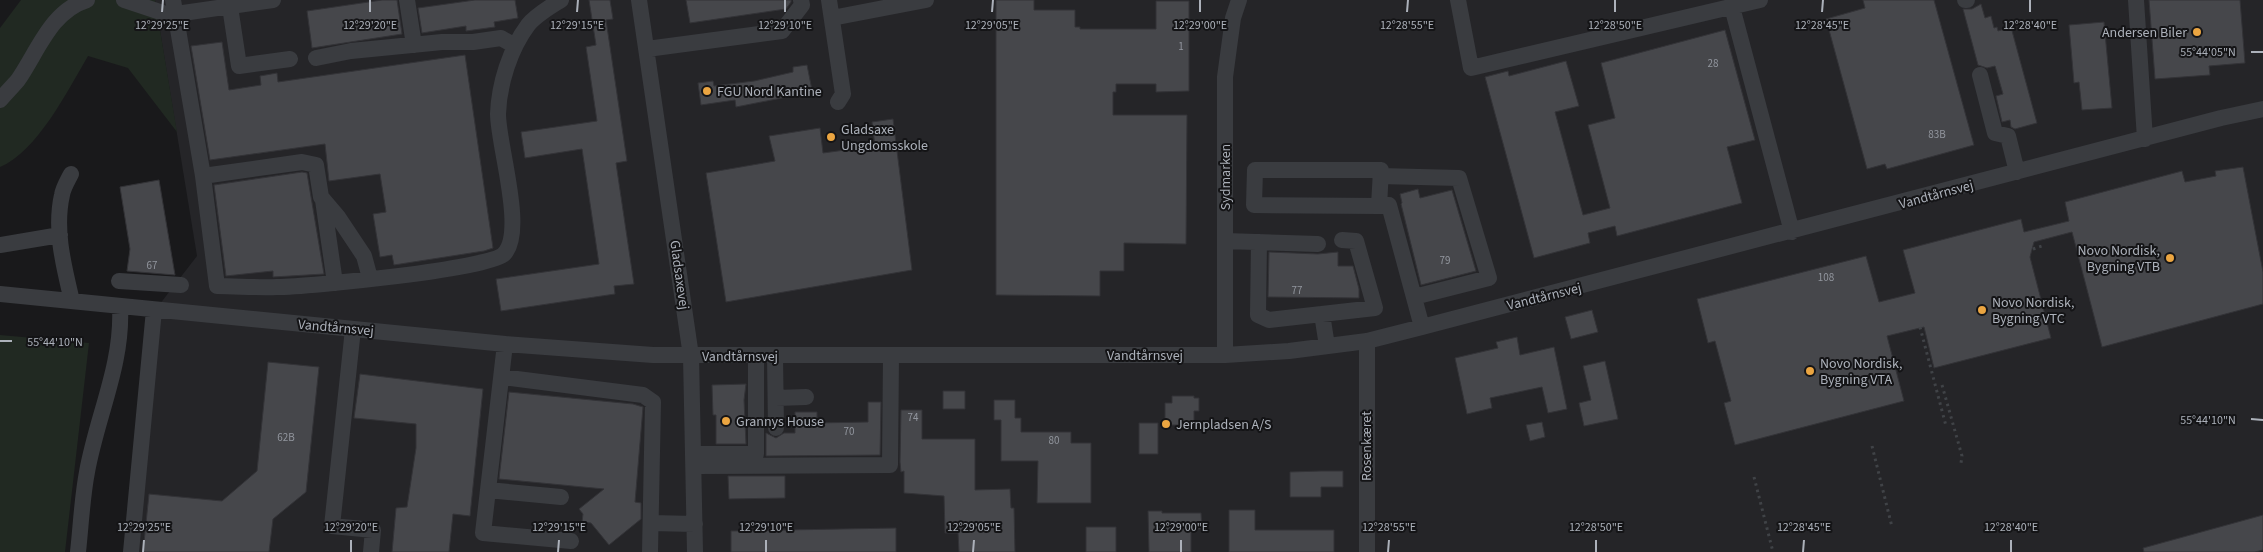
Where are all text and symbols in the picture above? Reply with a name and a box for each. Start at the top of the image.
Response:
text: 12°29'25"E [135,17,189,34]
text: 12°29'20"E [343,17,397,34]
text: 12°29'15"E [550,17,604,34]
text: 12°29'10"E [758,17,812,34]
text: 12°29'05"E [965,17,1019,34]
text: 12°29'00"E [1173,17,1227,34]
text: 12°28'55"E [1380,17,1434,34]
text: 12°28'50"E [1588,17,1642,34]
text: 12°28'45"E [1795,17,1849,34]
text: 12°28'40"E [2003,17,2057,34]
place label: Andersen Biler [2102,23,2187,43]
marker: Andersen Biler [2191,26,2203,38]
house number: 1 [1178,39,1184,54]
text: 55°44'05"N [2180,44,2236,61]
house number: 28 [1708,56,1719,71]
place label: FGU Nord Kantine [717,82,822,102]
marker: FGU Nord Kantine [701,85,713,97]
place label: Gladsaxe Ungdomsskole [841,120,928,156]
house number: 83B [1928,127,1946,142]
marker: Gladsaxe Ungdomsskole [825,131,837,143]
street label: Sydmarken [1216,144,1236,210]
street label: Vandtårnsvej [1897,175,1976,214]
street label: Gladsaxevej [664,239,694,311]
place label: Novo Nordisk, Bygning VTB [2077,241,2160,277]
marker: Novo Nordisk, Bygning VTB [2164,252,2176,264]
house number: 79 [1440,253,1450,268]
house number: 67 [147,258,157,273]
house number: 108 [1818,270,1835,285]
street label: Vandtårnsvej [1505,278,1584,316]
house number: 77 [1292,283,1302,298]
place label: Novo Nordisk, Bygning VTC [1992,293,2075,329]
marker: Novo Nordisk, Bygning VTC [1976,304,1988,316]
street label: Vandtårnsvej [297,315,375,341]
text: 55°44'10"N [27,334,83,351]
street label: Vandtårnsvej [1107,346,1183,366]
street label: Vandtårnsvej [702,347,778,367]
place label: Novo Nordisk, Bygning VTA [1820,354,1903,390]
marker: Novo Nordisk, Bygning VTA [1804,365,1816,377]
house number: 74 [908,410,919,425]
street label: Rosenkæret [1357,411,1377,481]
place label: Grannys House [736,412,824,432]
text: 55°44'10"N [2180,412,2236,429]
marker: Grannys House [720,415,732,427]
place label: Jernpladsen A/S [1176,415,1272,435]
marker: Jernpladsen A/S [1160,418,1172,430]
house number: 70 [844,424,854,439]
house number: 62B [277,430,295,445]
house number: 80 [1049,433,1059,448]
text: 12°29'25"E [117,519,171,536]
text: 12°29'20"E [324,519,378,536]
text: 12°29'15"E [532,519,586,536]
text: 12°29'10"E [739,519,793,536]
text: 12°29'05"E [947,519,1001,536]
text: 12°29'00"E [1154,519,1208,536]
text: 12°28'55"E [1362,519,1416,536]
text: 12°28'50"E [1569,519,1623,536]
text: 12°28'45"E [1777,519,1831,536]
text: 12°28'40"E [1984,519,2038,536]

